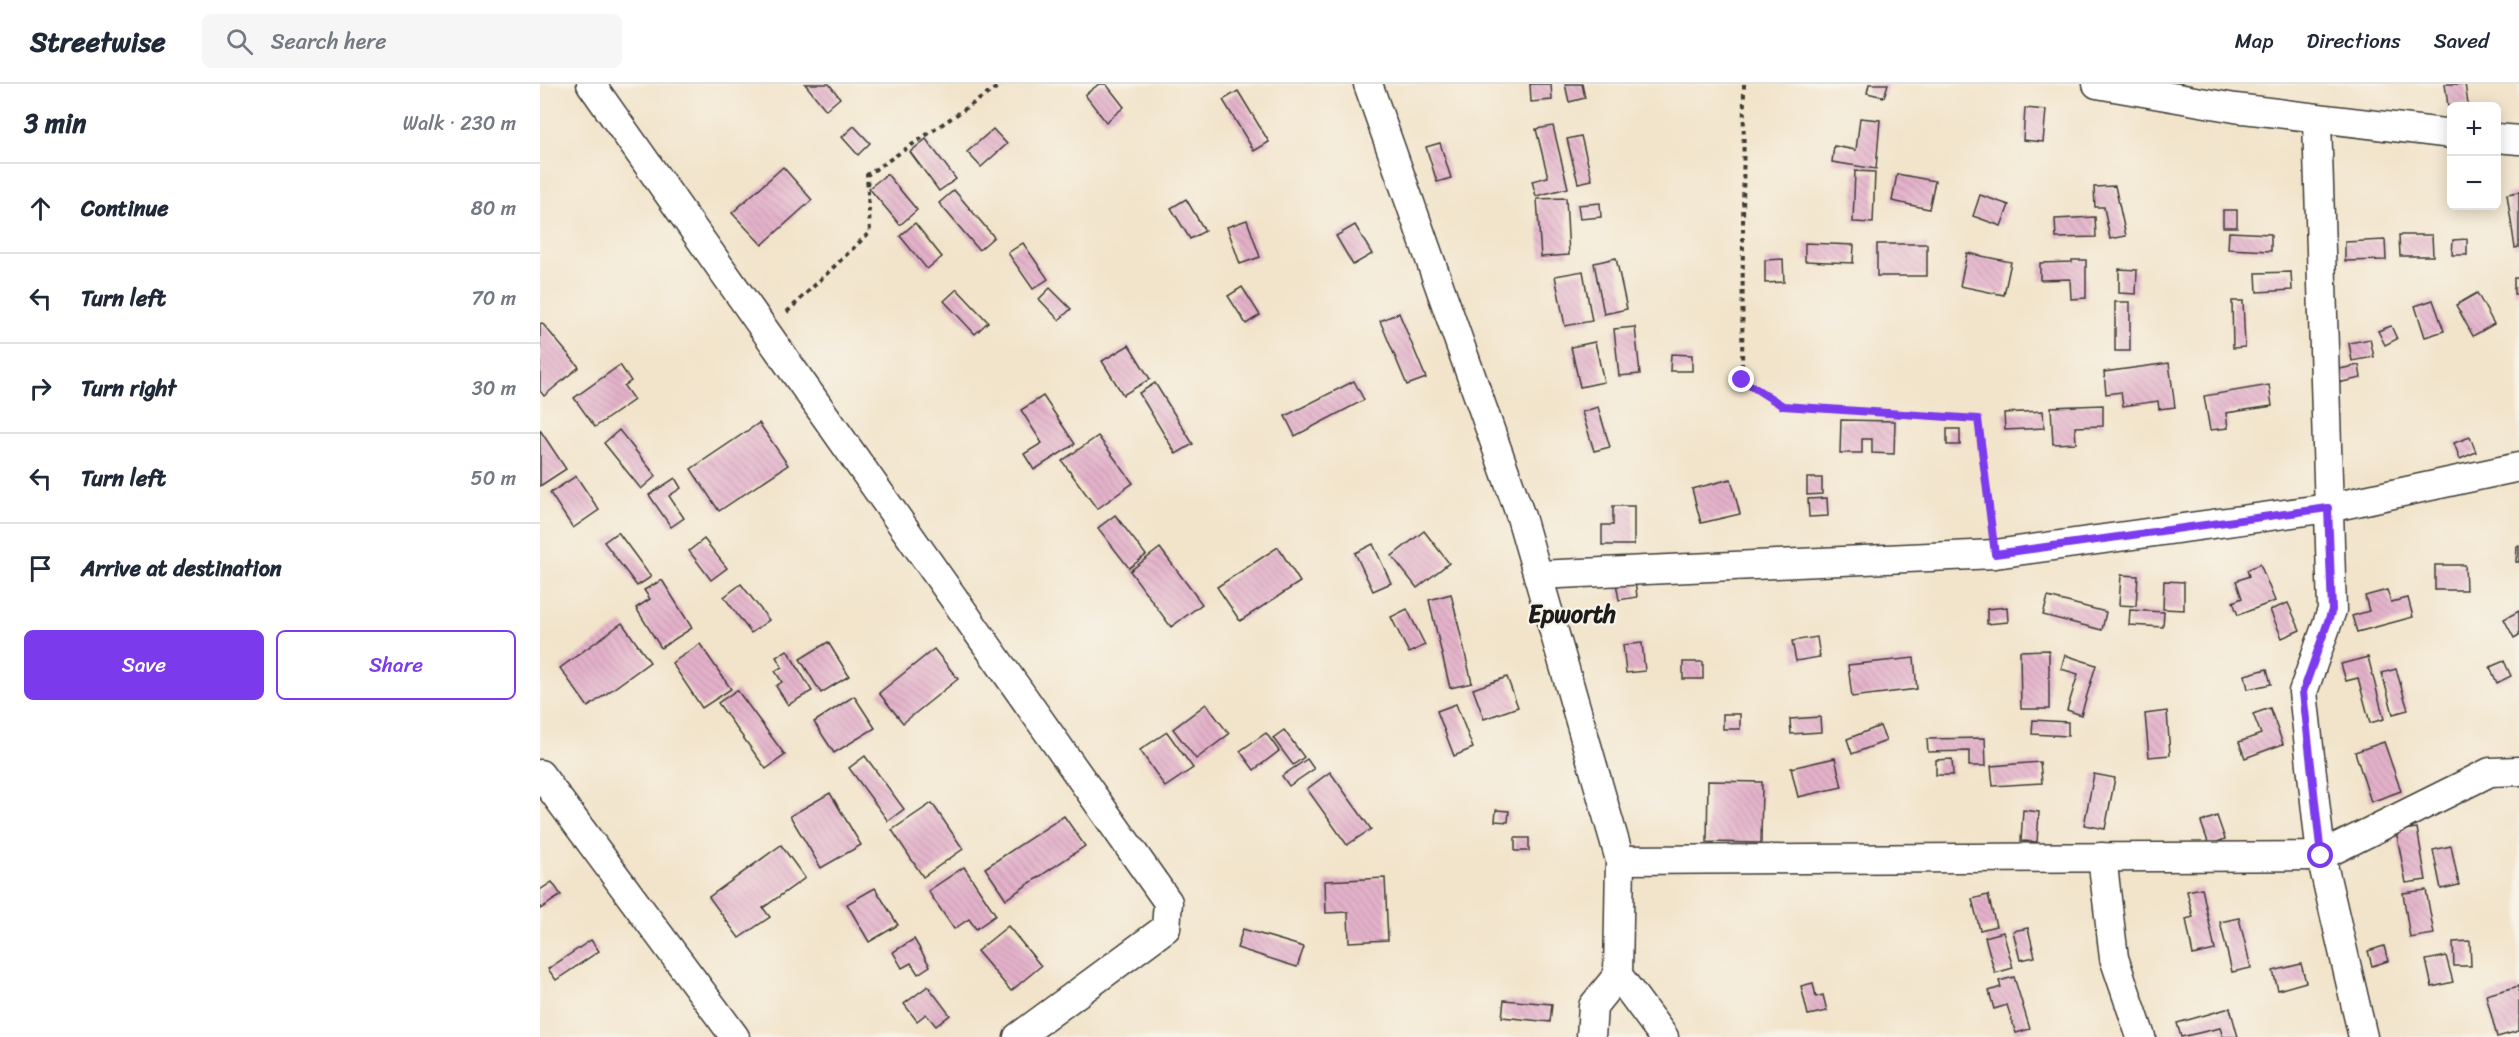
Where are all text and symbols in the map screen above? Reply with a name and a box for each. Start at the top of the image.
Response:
search box [202,14,622,68]
text: Streetwise [30,17,166,66]
text: Search here [271,22,387,61]
text: Map [2235,22,2273,60]
text: Directions [2306,22,2401,60]
text: Saved [2434,22,2489,60]
icon: search [223,25,256,58]
text: 3 min [24,100,86,146]
map controls [2447,102,2501,210]
button: + [2447,102,2501,156]
text: Walk · 230 m [403,106,516,141]
button: − [2447,156,2501,210]
text: Continue [81,189,169,228]
text: 80 m [471,191,516,226]
icon: ahead [24,192,57,225]
text: Turn left [81,279,166,318]
text: 70 m [471,281,516,316]
icon: left [24,282,57,315]
route end [1728,366,1754,392]
text: Turn right [81,369,176,408]
text: 30 m [472,371,516,406]
icon: right [24,372,57,405]
text: Turn left [81,459,166,498]
text: 50 m [471,461,516,496]
icon: left [24,462,57,495]
text: Arrive at destination [81,549,282,588]
icon: arrive [24,552,57,585]
district label: Epworth [1528,593,1616,635]
button: Save [24,630,264,700]
button: Share [276,630,516,700]
route start [2307,842,2333,868]

